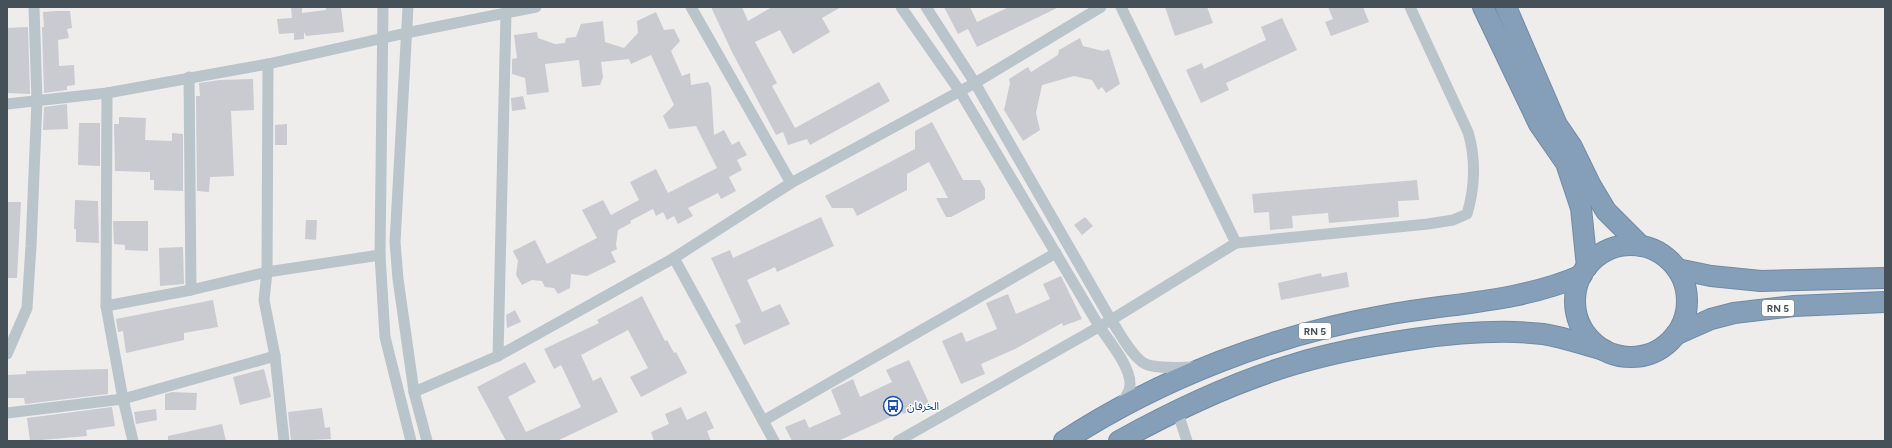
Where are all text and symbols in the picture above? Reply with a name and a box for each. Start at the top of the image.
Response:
road number: RN 5 [1762,300,1794,316]
road number: RN 5 [1299,323,1331,339]
bus stop icon: الخرفان [882,395,904,417]
place label: الخرفان [907,400,939,413]

